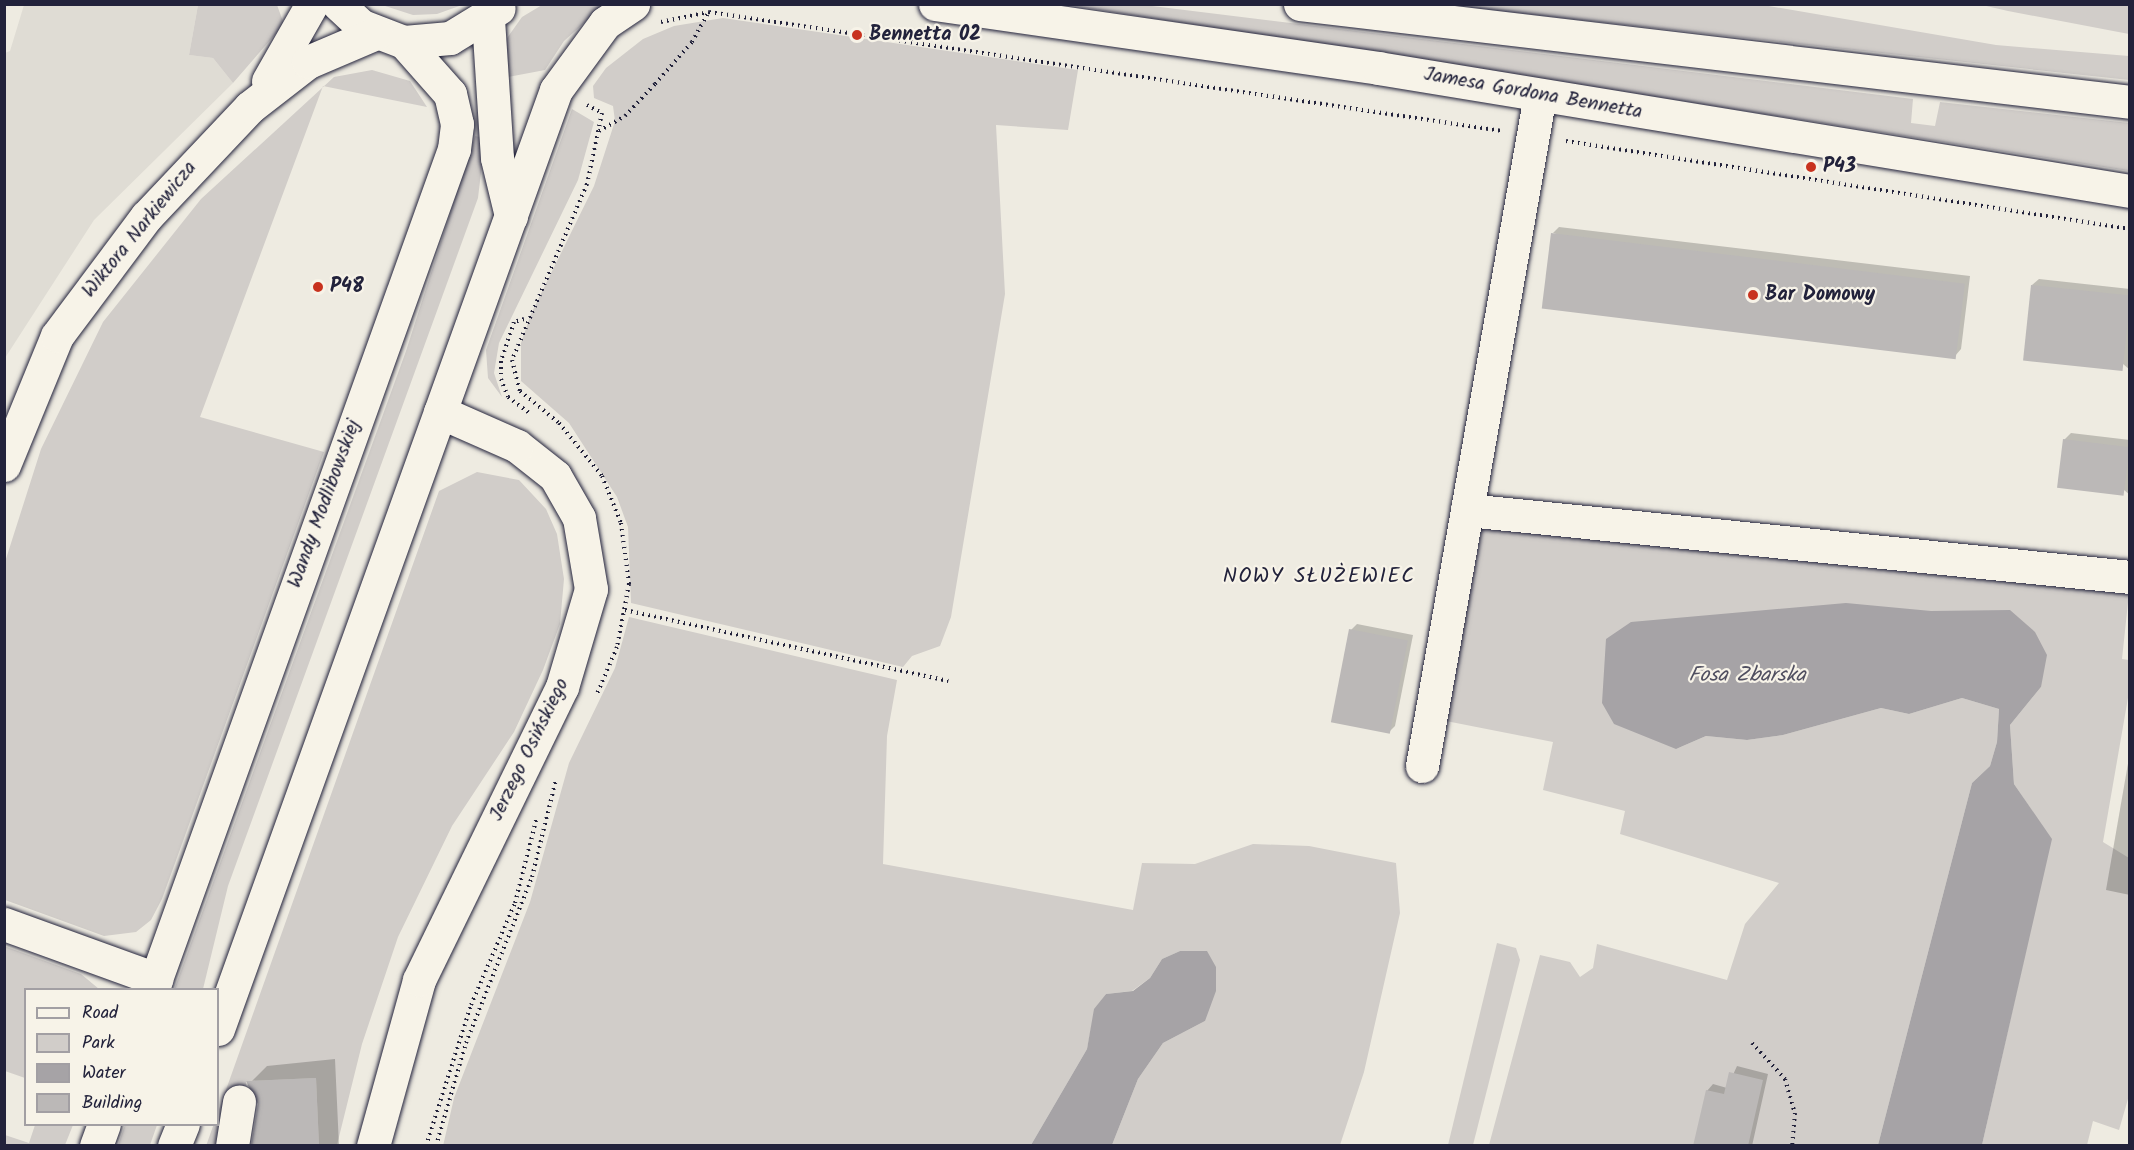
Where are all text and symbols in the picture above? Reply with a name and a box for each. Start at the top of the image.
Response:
place label: Bennetta 02 [869,23,981,47]
marker: Bennetta 02 [850,28,864,42]
street label: Jamesa Gordona Bennetta [1422,63,1644,125]
place label: P43 [1823,155,1856,179]
street label: Wiktora Narkiewicza [78,157,202,303]
marker: P43 [1804,160,1818,174]
place label: P48 [330,275,364,299]
marker: P48 [311,280,325,294]
place label: Bar Domowy [1765,283,1875,307]
marker: Bar Domowy [1746,288,1760,302]
street label: Wandy Modlibowskiej [283,417,367,591]
district label: NOWY SŁUŻEWIEC [1223,564,1415,590]
water label: Fosa Zbarska [1688,663,1806,689]
street label: Jerzego Osińskiego [485,675,575,825]
legend [24,988,219,1126]
text: Road [82,999,118,1028]
text: Park [82,1029,115,1058]
text: Water [82,1059,126,1088]
text: Building [82,1089,142,1118]

